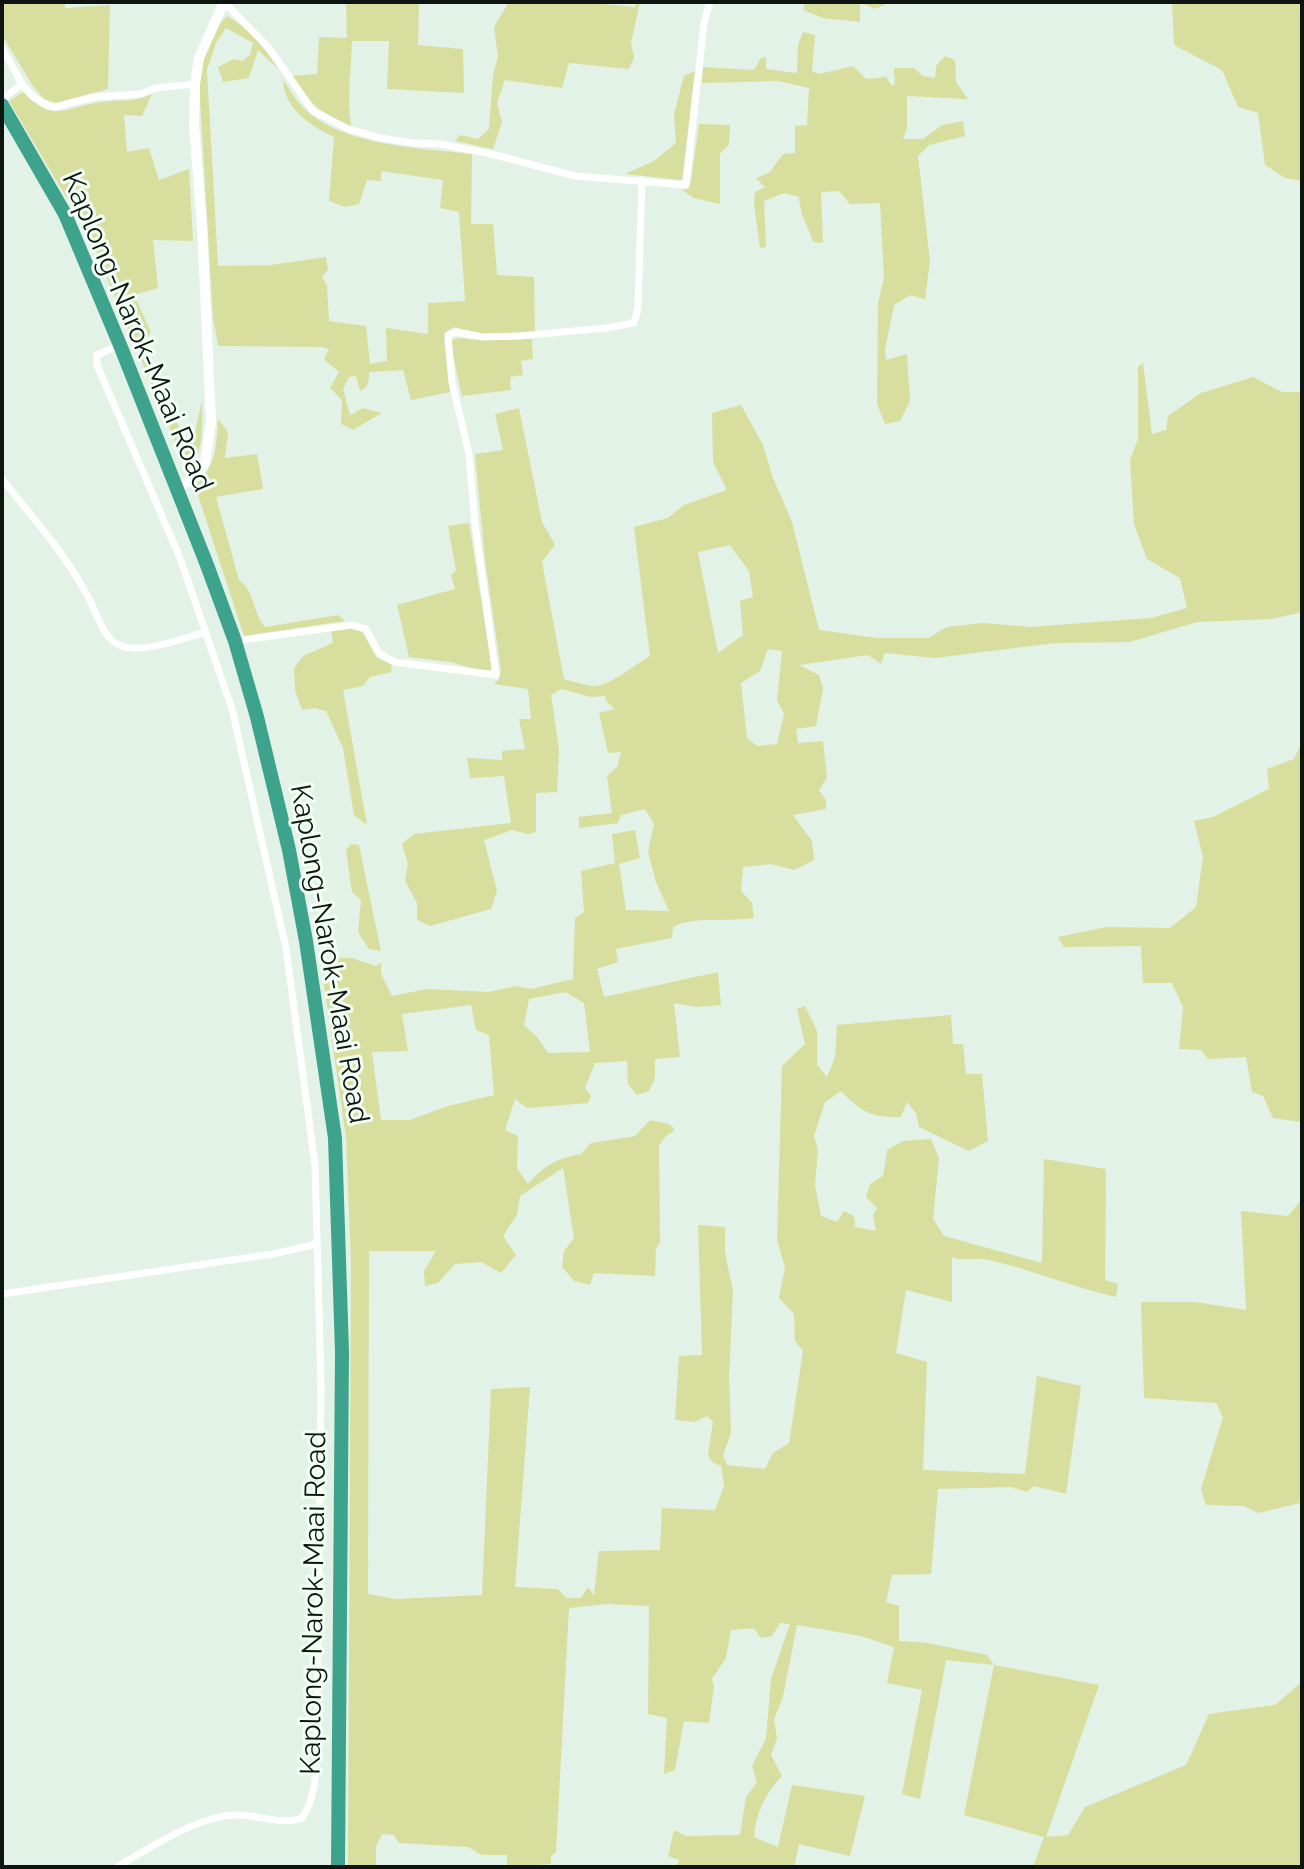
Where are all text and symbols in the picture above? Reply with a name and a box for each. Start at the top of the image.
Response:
street label: Kaplong-Narok-Maai Road [54,167,220,497]
street label: Kaplong-Narok-Maai Road [283,782,375,1126]
street label: Kaplong-Narok-Maai Road [294,1431,334,1775]

